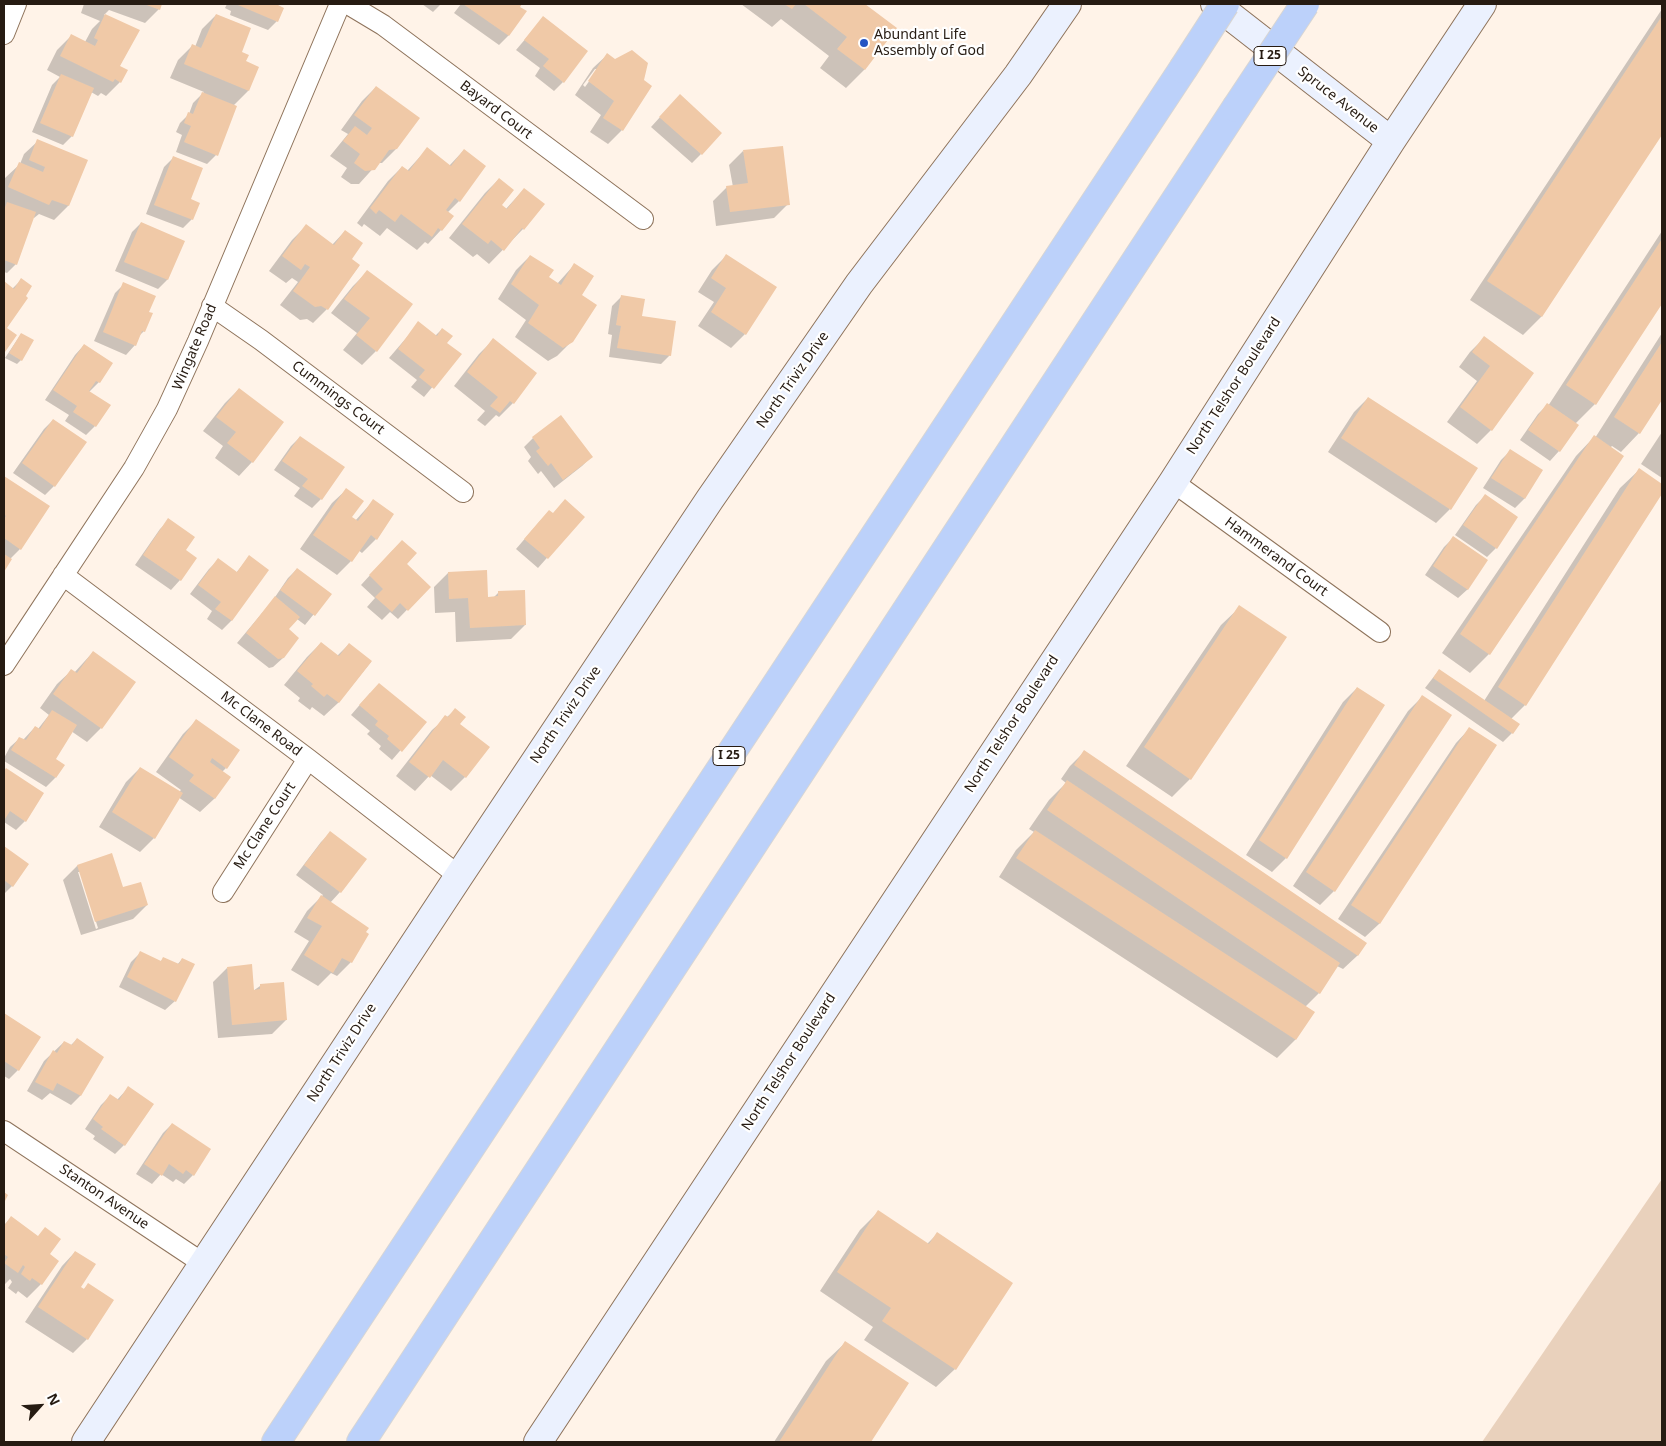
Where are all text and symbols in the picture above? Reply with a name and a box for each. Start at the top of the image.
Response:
place label: Abundant Life Assembly of God [874,27,985,59]
marker: Abundant Life Assembly of God [858,37,870,49]
road number: I 25 [1254,46,1286,66]
street label: Spruce Avenue [1294,63,1382,137]
street label: Bayard Court [456,77,536,143]
street label: Wingate Road [169,301,221,393]
street label: North Telshor Boulevard [1183,314,1285,458]
street label: North Triviz Drive [753,328,833,432]
street label: Cummings Court [288,358,388,438]
street label: Hammerand Court [1221,514,1331,600]
street label: North Telshor Boulevard [961,652,1063,796]
street label: North Triviz Drive [527,663,605,767]
street label: Mc Clane Road [217,688,305,760]
road number: I 25 [713,746,745,766]
street label: Mc Clane Court [231,779,299,873]
street label: North Telshor Boulevard [738,990,840,1134]
street label: North Triviz Drive [304,1001,380,1105]
street label: Stanton Avenue [56,1161,152,1233]
north arrow [15,1381,65,1431]
text: N [43,1390,65,1408]

